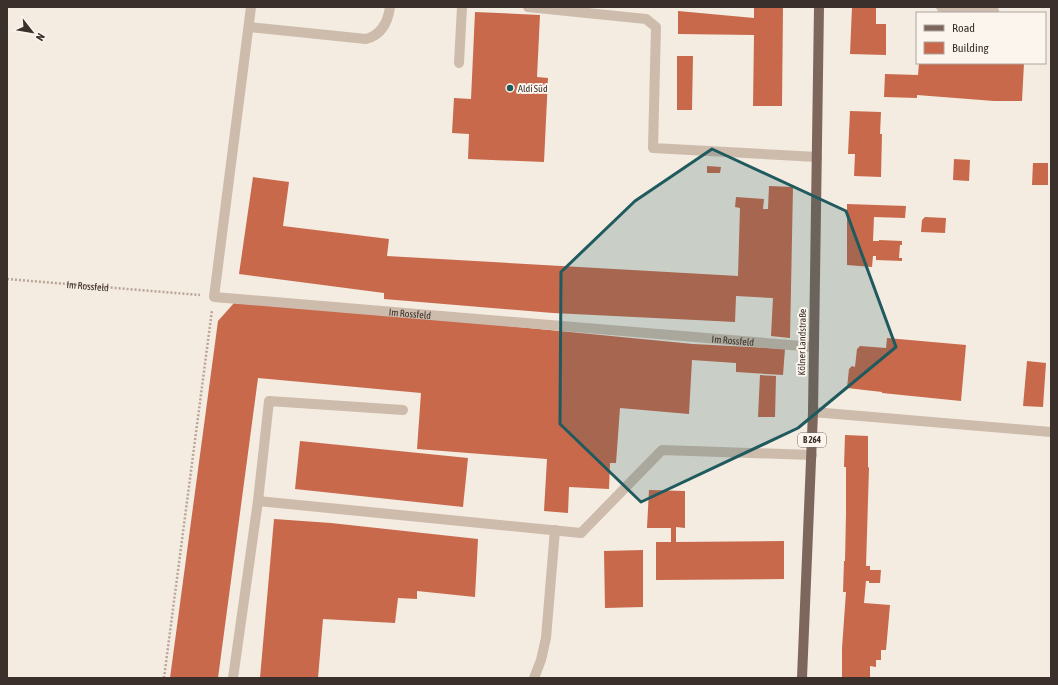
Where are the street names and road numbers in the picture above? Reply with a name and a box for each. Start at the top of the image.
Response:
street label: Im Rossfeld [66,278,110,293]
street label: Im Rossfeld [388,306,432,321]
street label: Kölner Landstraße [796,308,808,376]
street label: Im Rossfeld [711,333,755,348]
road number: B 264 [798,433,826,447]

